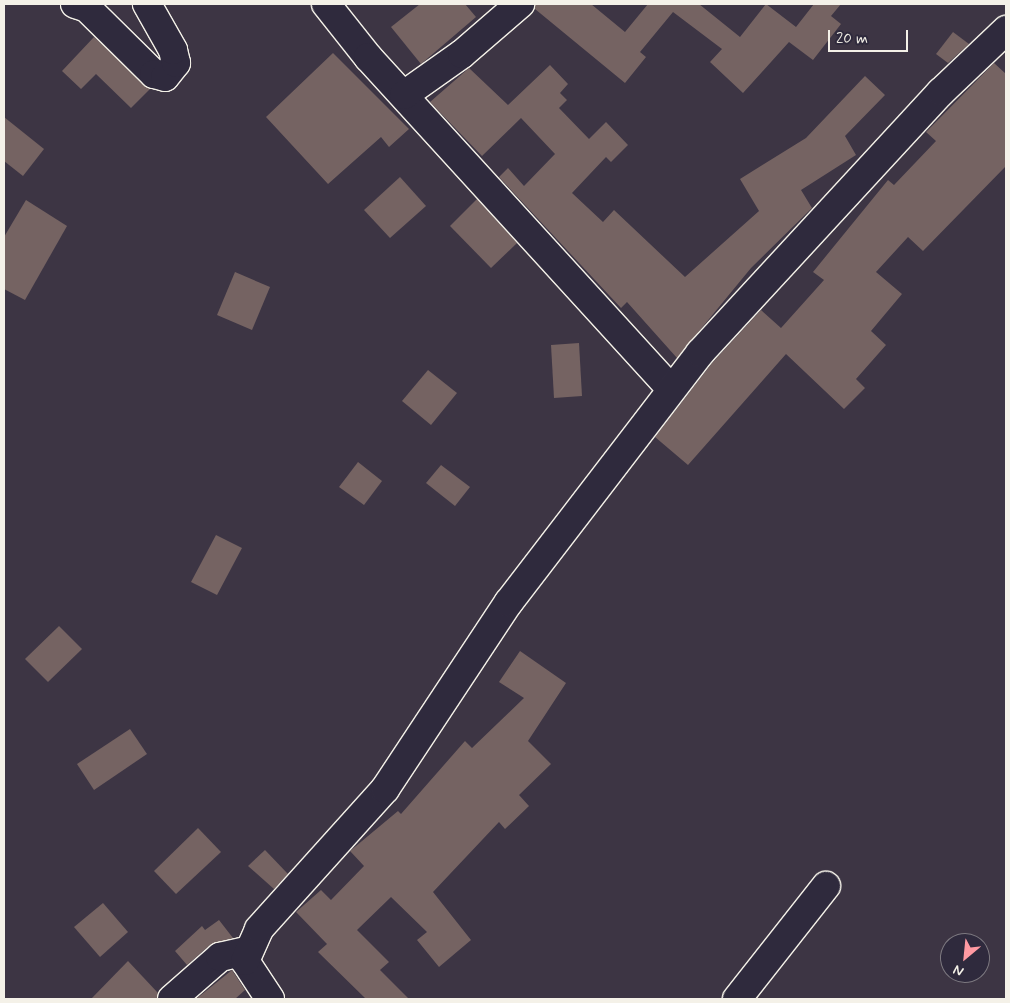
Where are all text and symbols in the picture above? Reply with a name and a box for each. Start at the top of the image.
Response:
scale bar [830,20,910,52]
text: 20 m [836,29,868,49]
north arrow [940,933,990,983]
text: N [950,960,967,981]

